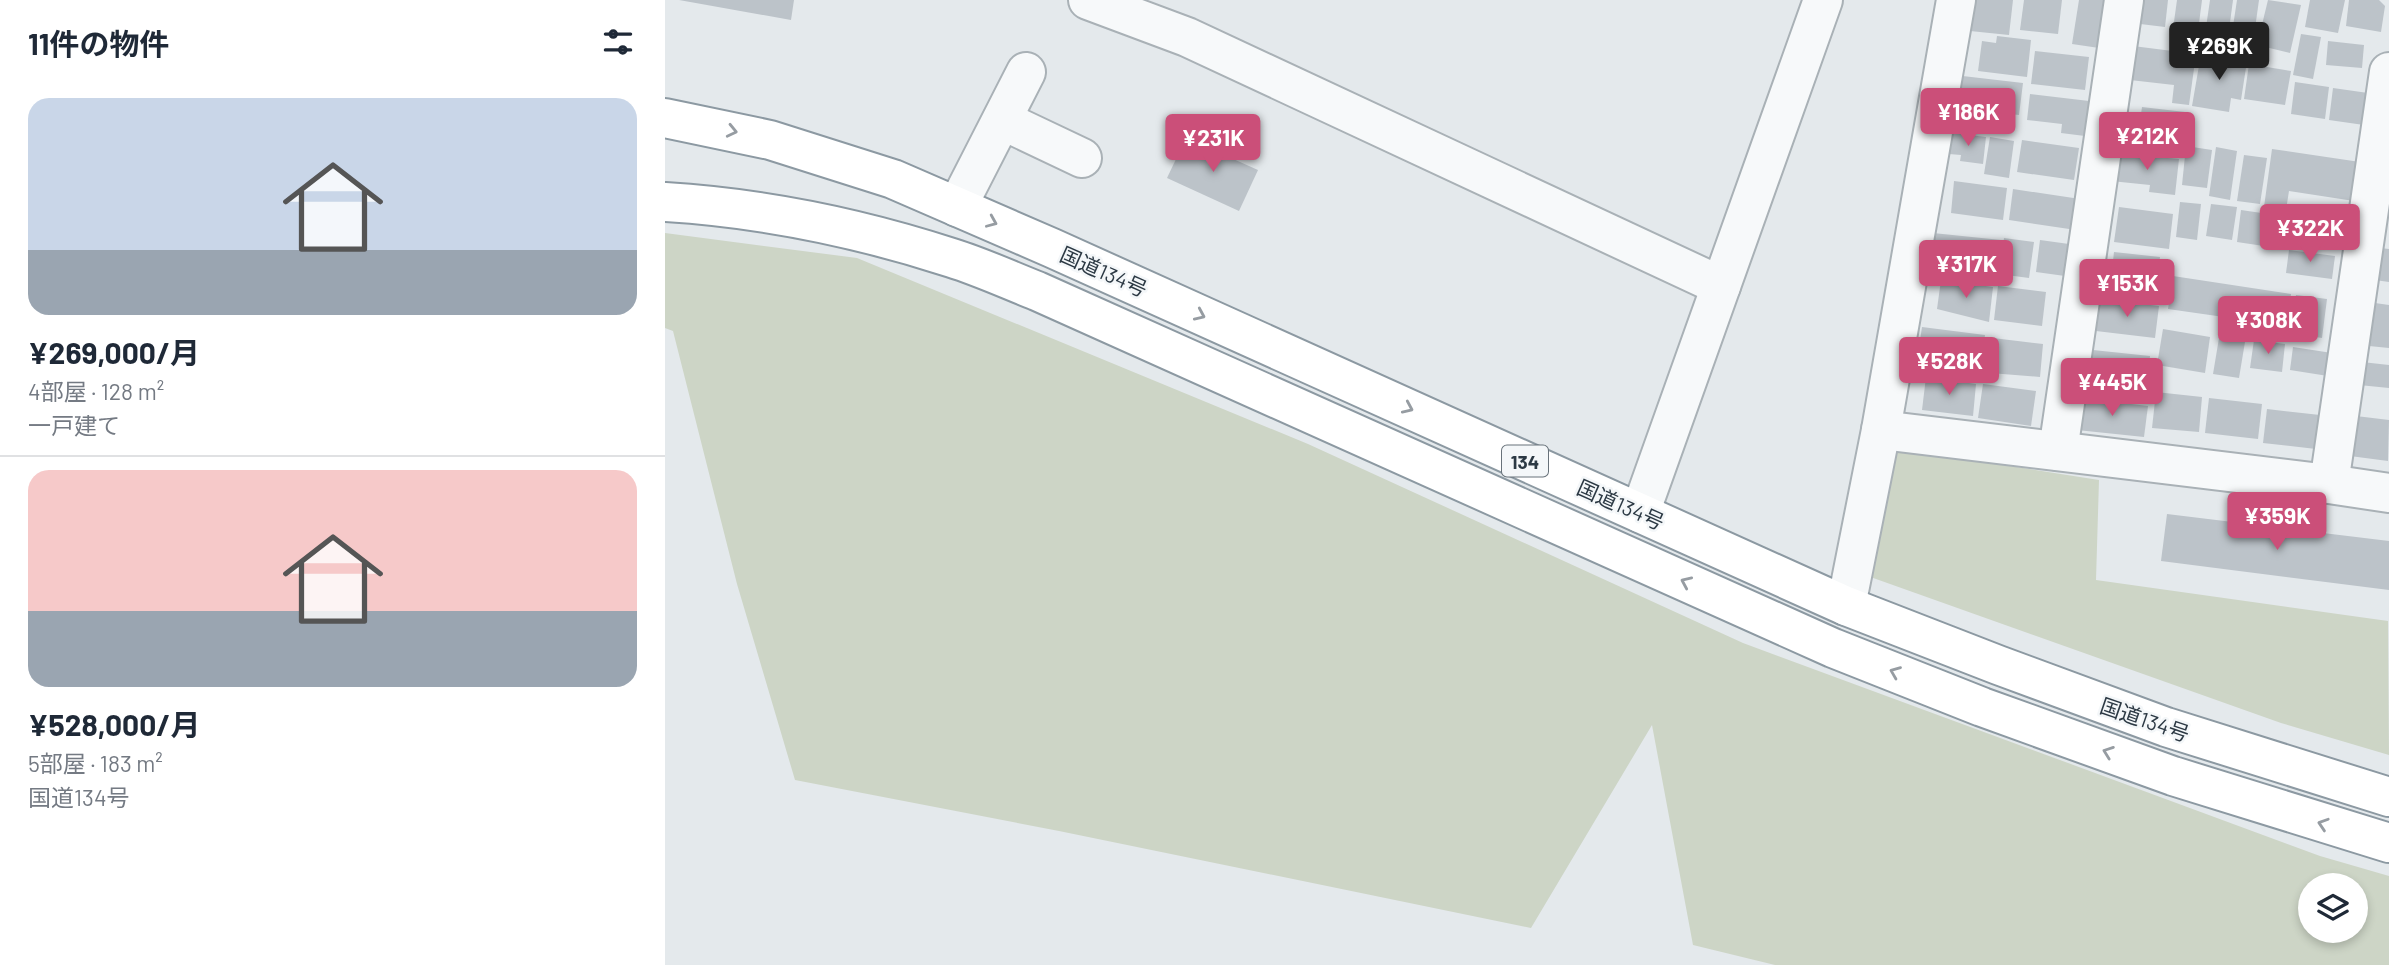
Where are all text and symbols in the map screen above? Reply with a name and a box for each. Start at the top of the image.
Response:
pin: ¥269K [2170,22,2268,82]
icon: filters [599,23,637,61]
text: 11件の物件 [28,25,169,61]
text: ¥269K [2185,31,2253,59]
pin: ¥186K [1919,88,2017,148]
text: ¥186K [1936,97,2000,125]
pin: ¥212K [2098,113,2196,172]
pin: ¥231K [1164,114,1262,174]
text: ¥212K [2115,121,2179,149]
one-way arrow [726,123,738,138]
text: ¥231K [1181,123,1245,151]
icon: home [270,144,396,270]
pin: ¥322K [2261,204,2359,264]
text: ¥322K [2276,213,2344,241]
one-way arrow [985,214,998,228]
pin: ¥317K [1917,240,2015,300]
street label: 国道134号 [1057,241,1151,301]
text: ¥317K [1935,249,1997,277]
pin: ¥153K [2078,260,2176,319]
text: ¥153K [2095,268,2159,296]
pin: ¥308K [2219,296,2317,356]
text: ¥308K [2234,305,2302,333]
one-way arrow [1193,306,1206,320]
text: ¥269,000/月 [28,334,200,370]
pin: ¥528K [1900,338,1998,397]
text: ¥528K [1915,346,1983,374]
pin: ¥445K [2063,358,2161,418]
text: ¥445K [2077,367,2147,395]
text: 4部屋 · 128 m² [28,377,164,405]
one-way arrow [1401,400,1413,414]
text: 一戸建て [28,411,120,439]
road number: 134 [1502,446,1548,476]
street label: 国道134号 [1574,474,1668,534]
pin: ¥359K [2228,492,2326,552]
text: ¥359K [2243,501,2311,529]
icon: home [270,516,396,642]
one-way arrow [1681,576,1693,590]
one-way arrow [1889,667,1901,681]
street label: 国道134号 [2097,692,2193,746]
text: ¥528,000/月 [28,706,200,742]
one-way arrow [2102,746,2114,760]
text: 5部屋 · 183 m² [28,749,163,777]
text: 国道134号 [28,783,130,811]
one-way arrow [2318,818,2330,833]
map controls [2298,873,2368,943]
button: layers [2298,873,2368,943]

